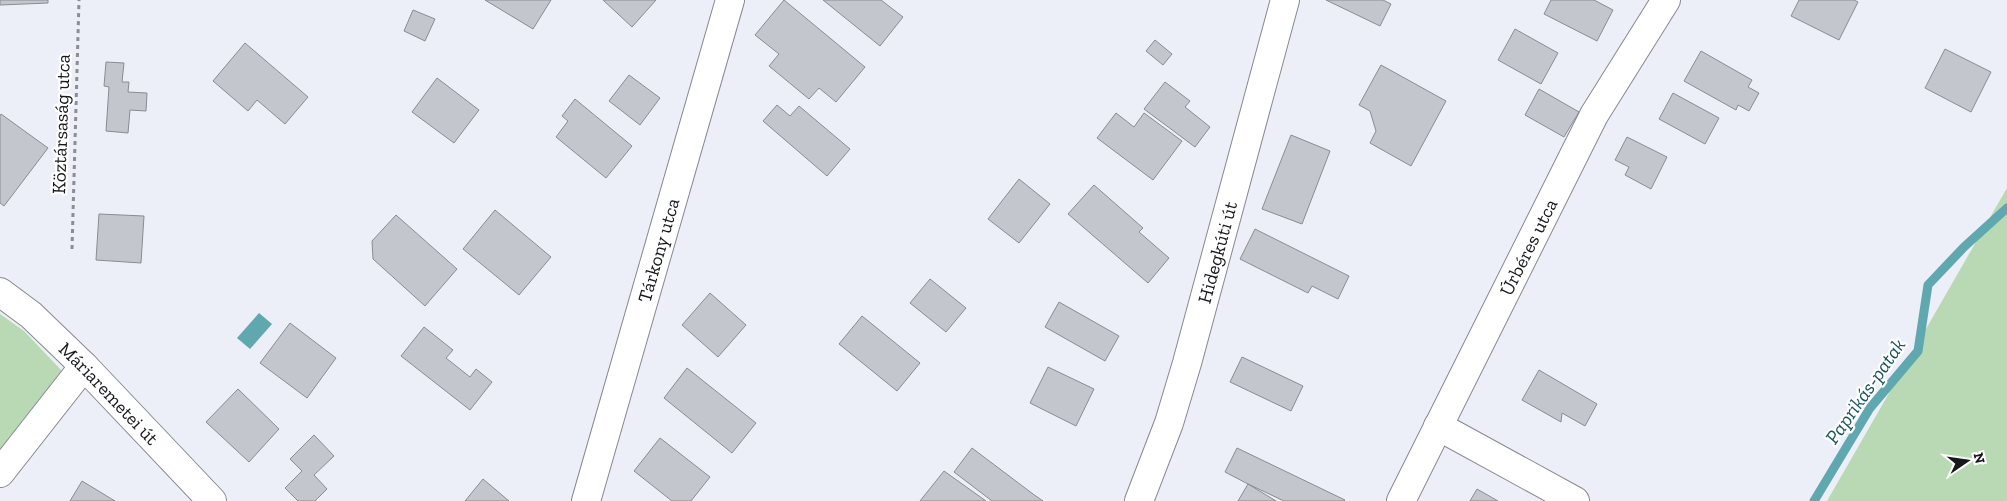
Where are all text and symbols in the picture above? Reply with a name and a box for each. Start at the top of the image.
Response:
street label: Köztársaság utca [47,54,75,194]
street label: Tárkony utca [632,195,684,305]
street label: Úrbéres utca [1494,195,1562,299]
street label: Hidegkúti út [1192,199,1242,306]
water label: Paprikás-patak [1820,333,1910,448]
street label: Máriaremetei út [54,337,164,449]
north arrow [1942,436,1992,486]
text: N [1970,451,1989,466]

